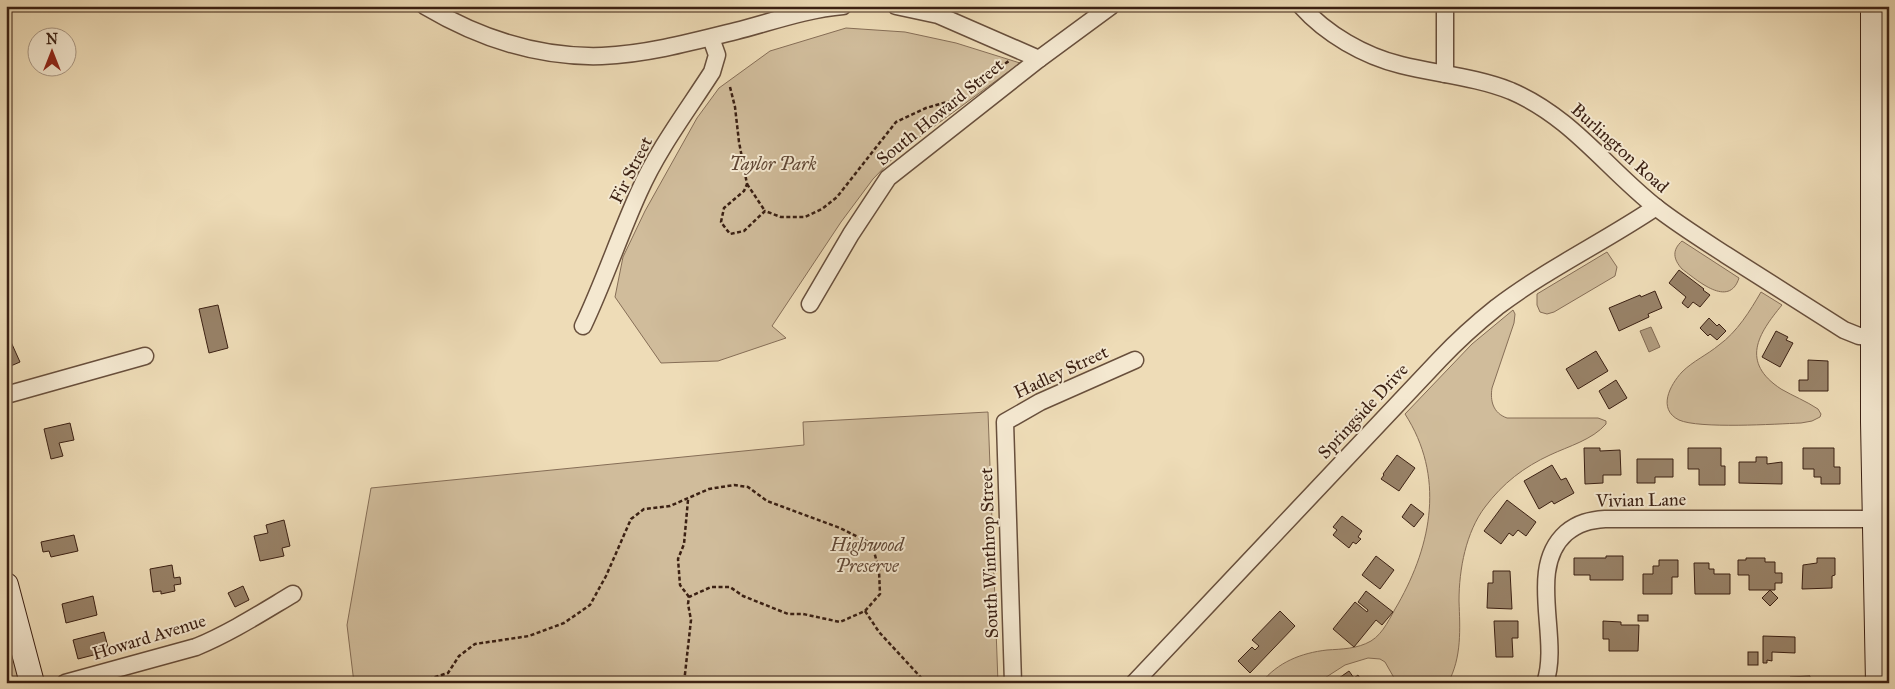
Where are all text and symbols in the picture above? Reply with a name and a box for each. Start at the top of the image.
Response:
north arrow [28,28,78,78]
text: N [46,31,58,48]
street label: South Howard Street [872,53,1009,170]
street label: Burlington Road [1566,98,1673,198]
street label: Fir Street [605,132,657,207]
park label: Taylor Park [729,153,817,175]
street label: Hadley Street [1010,340,1112,403]
street label: Springside Drive [1313,359,1414,464]
street label: South Winthrop Street [975,467,1003,639]
street label: Vivian Lane [1595,488,1686,512]
park label: Highwood Preserve [829,534,905,577]
street label: Howard Avenue [90,609,208,665]

